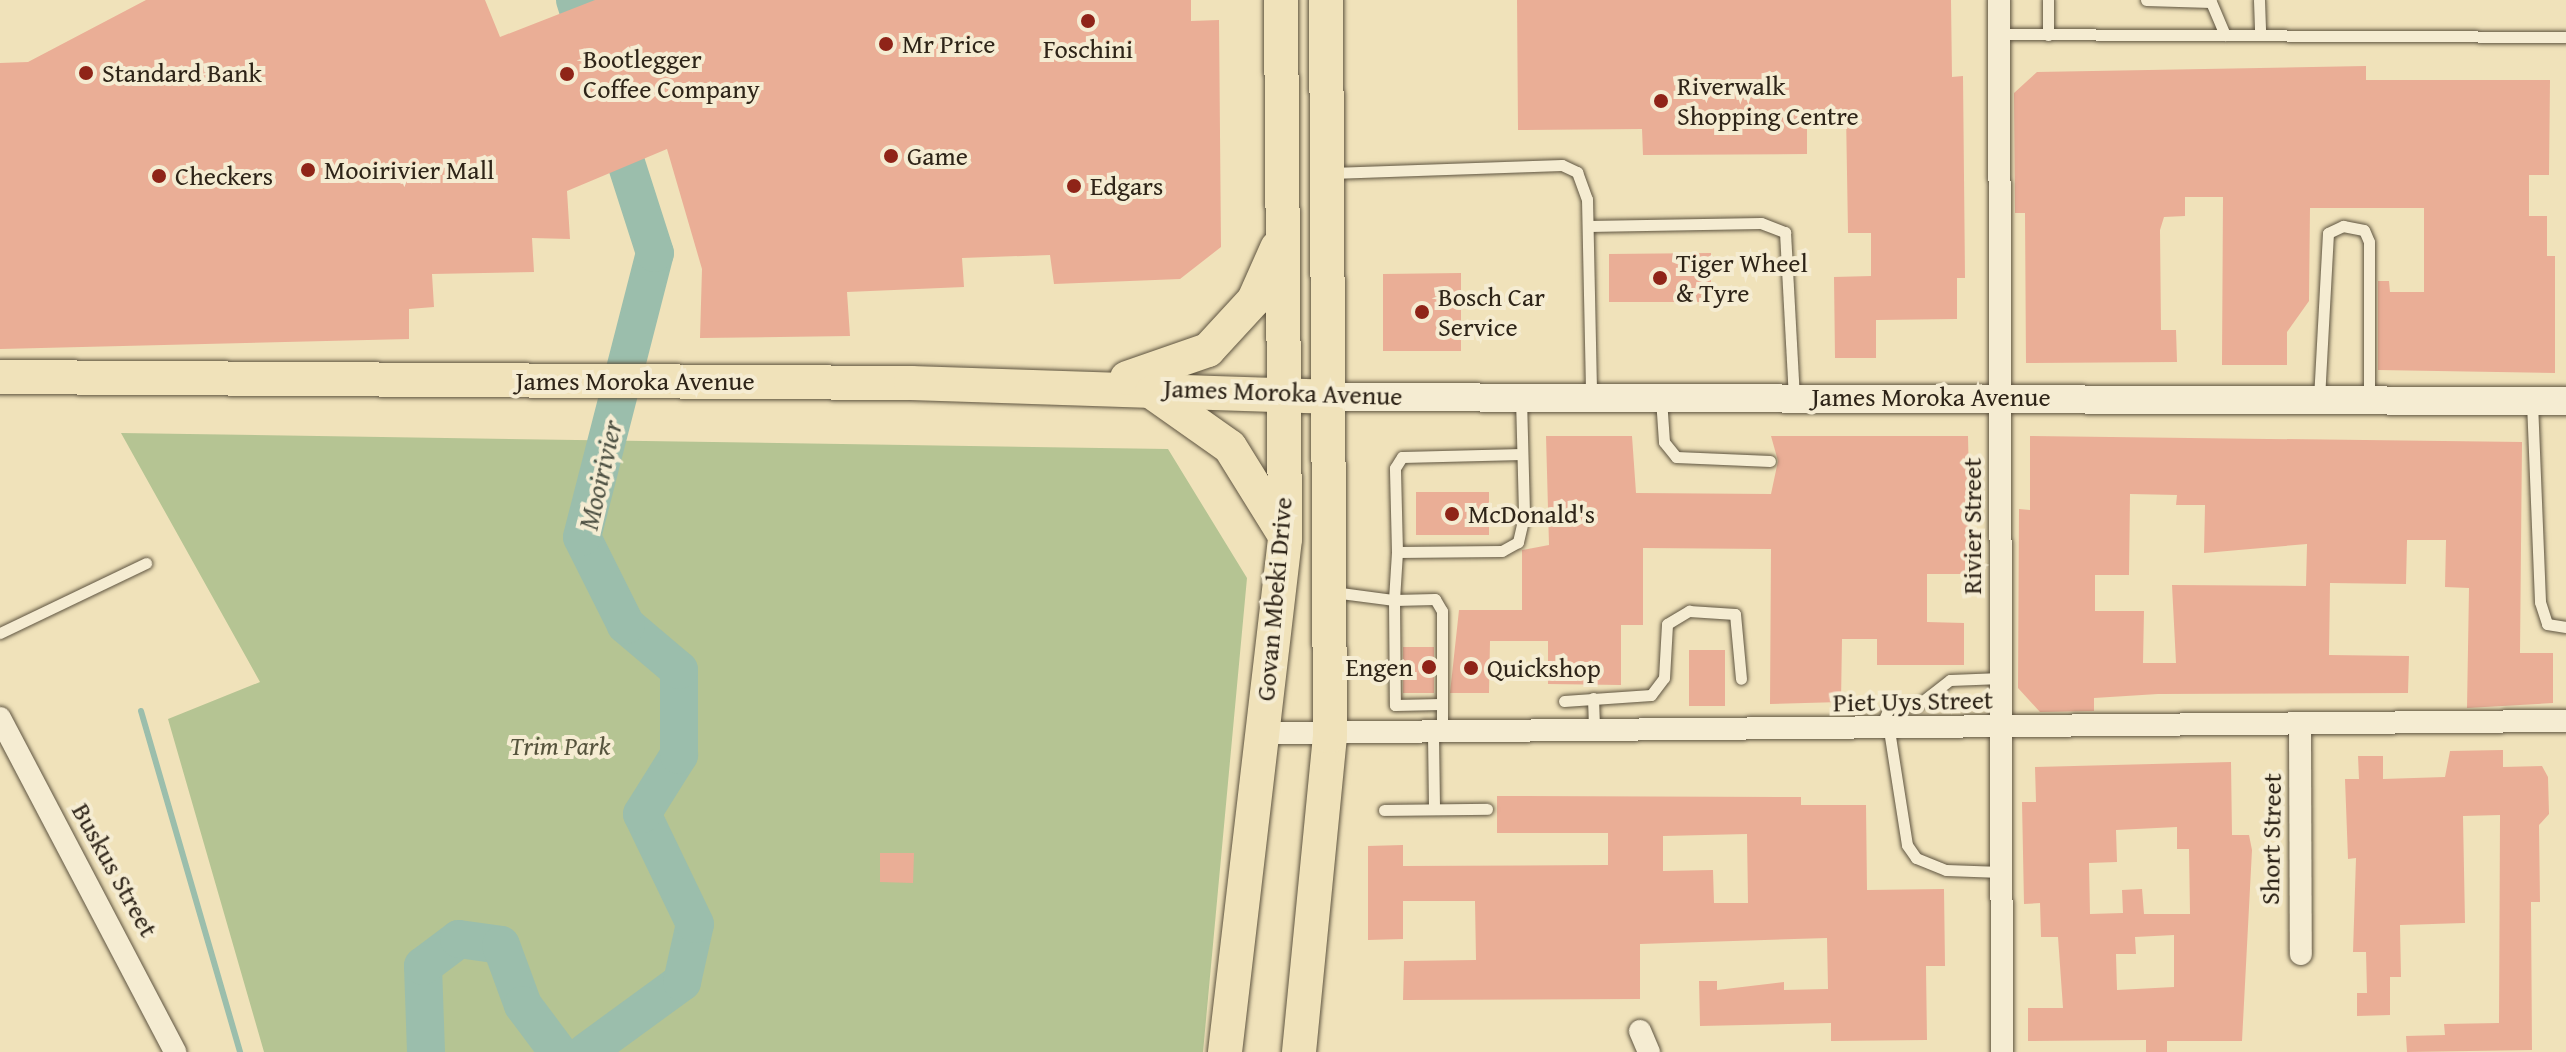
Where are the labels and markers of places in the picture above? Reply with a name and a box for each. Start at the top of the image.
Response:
marker: Foschini [1079,12,1097,30]
place label: Mr Price [902,28,995,60]
place label: Foschini [1043,33,1133,65]
marker: Mr Price [877,35,895,53]
place label: Bootlegger Coffee Company [583,43,760,104]
place label: Standard Bank [102,57,262,89]
marker: Standard Bank [77,64,95,82]
marker: Bootlegger Coffee Company [558,65,576,83]
place label: Riverwalk Shopping Centre [1677,70,1859,132]
marker: Riverwalk Shopping Centre [1652,92,1670,110]
place label: Game [907,140,968,172]
marker: Game [882,147,900,165]
place label: Mooirivier Mall [324,154,494,186]
place label: Checkers [175,160,273,192]
marker: Mooirivier Mall [299,161,317,179]
marker: Checkers [150,167,168,185]
place label: Edgars [1090,170,1163,202]
marker: Edgars [1065,177,1083,195]
place label: Tiger Wheel & Tyre [1676,247,1808,308]
marker: Tiger Wheel & Tyre [1651,269,1669,287]
place label: Bosch Car Service [1438,281,1545,342]
marker: Bosch Car Service [1413,303,1431,321]
place label: McDonald's [1468,498,1595,530]
marker: McDonald's [1443,505,1461,523]
place label: Engen [1346,651,1413,683]
place label: Quickshop [1487,652,1601,684]
marker: Engen [1420,658,1438,676]
marker: Quickshop [1462,659,1480,677]

